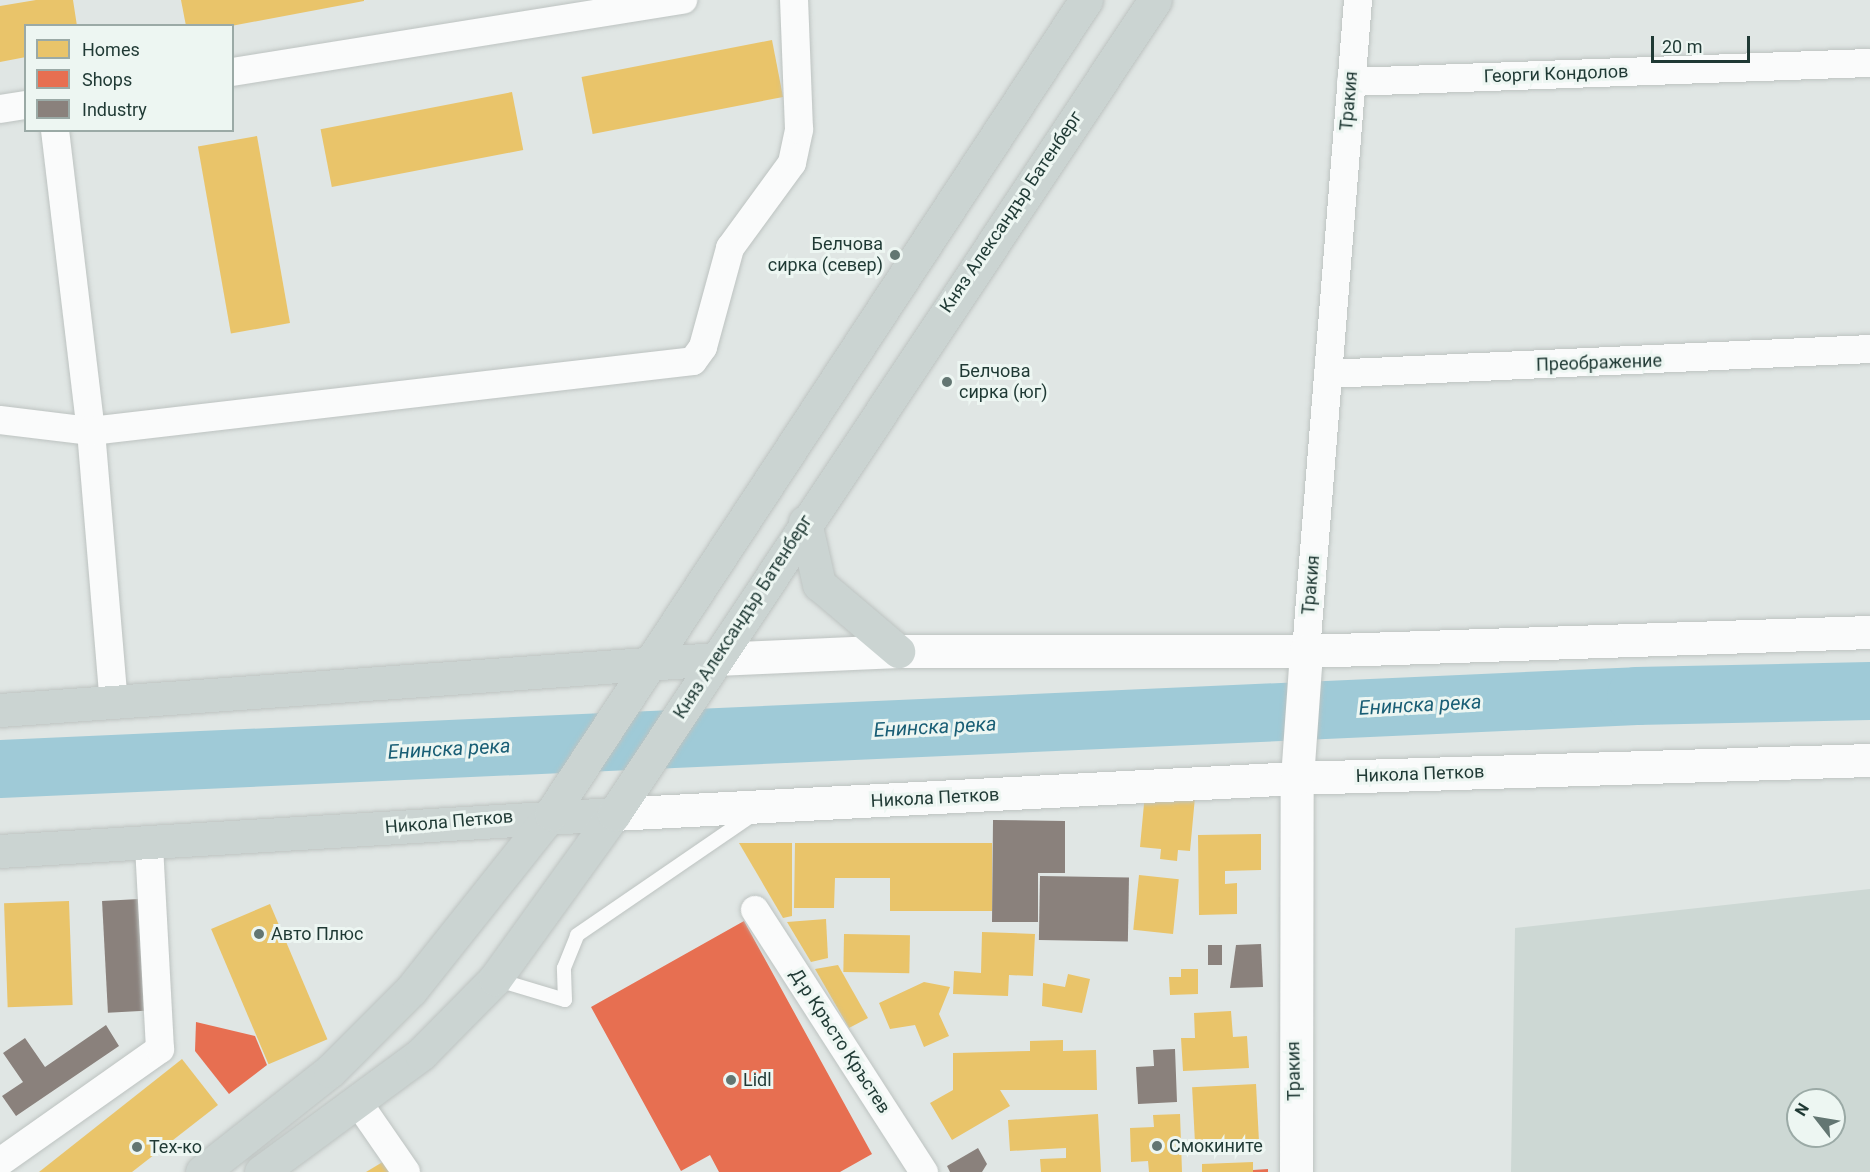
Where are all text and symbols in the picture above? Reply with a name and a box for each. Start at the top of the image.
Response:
legend [24,24,234,132]
scale bar [1654,24,1753,62]
text: 20 m [1662,36,1702,57]
text: Homes [82,39,140,60]
street label: Георги Кондолов [1483,61,1629,87]
text: Shops [82,69,132,90]
street label: Тракия [1336,70,1362,132]
text: Industry [82,99,147,120]
street label: Княз Александър Батенберг [935,107,1087,317]
place label: Белчова сирка (север) [768,234,883,276]
marker: Белчова сирка (север) [888,248,902,262]
street label: Преображение [1536,350,1662,376]
place label: Белчова сирка (юг) [959,361,1048,404]
marker: Белчова сирка (юг) [940,375,954,389]
street label: Княз Александър Батенберг [669,511,817,723]
street label: Тракия [1298,554,1324,616]
water label: Енинска река [1358,690,1482,720]
water label: Енинска река [873,712,997,742]
water label: Енинска река [387,734,511,764]
street label: Никола Петков [1355,761,1485,787]
street label: Никола Петков [870,784,1000,812]
street label: Никола Петков [384,806,514,838]
place label: Авто Плюс [271,923,363,945]
marker: Авто Плюс [252,927,266,941]
street label: Д-р Кръсто Кръстев [785,965,895,1117]
street label: Тракия [1283,1041,1305,1101]
place label: Lidl [743,1069,772,1091]
marker: Lidl [724,1073,738,1087]
north arrow [1786,1088,1846,1148]
text: N [1791,1100,1813,1119]
place label: Смокините [1169,1135,1263,1157]
place label: Тех-ко [149,1136,202,1158]
marker: Смокините [1150,1139,1164,1153]
marker: Тех-ко [130,1140,144,1154]

